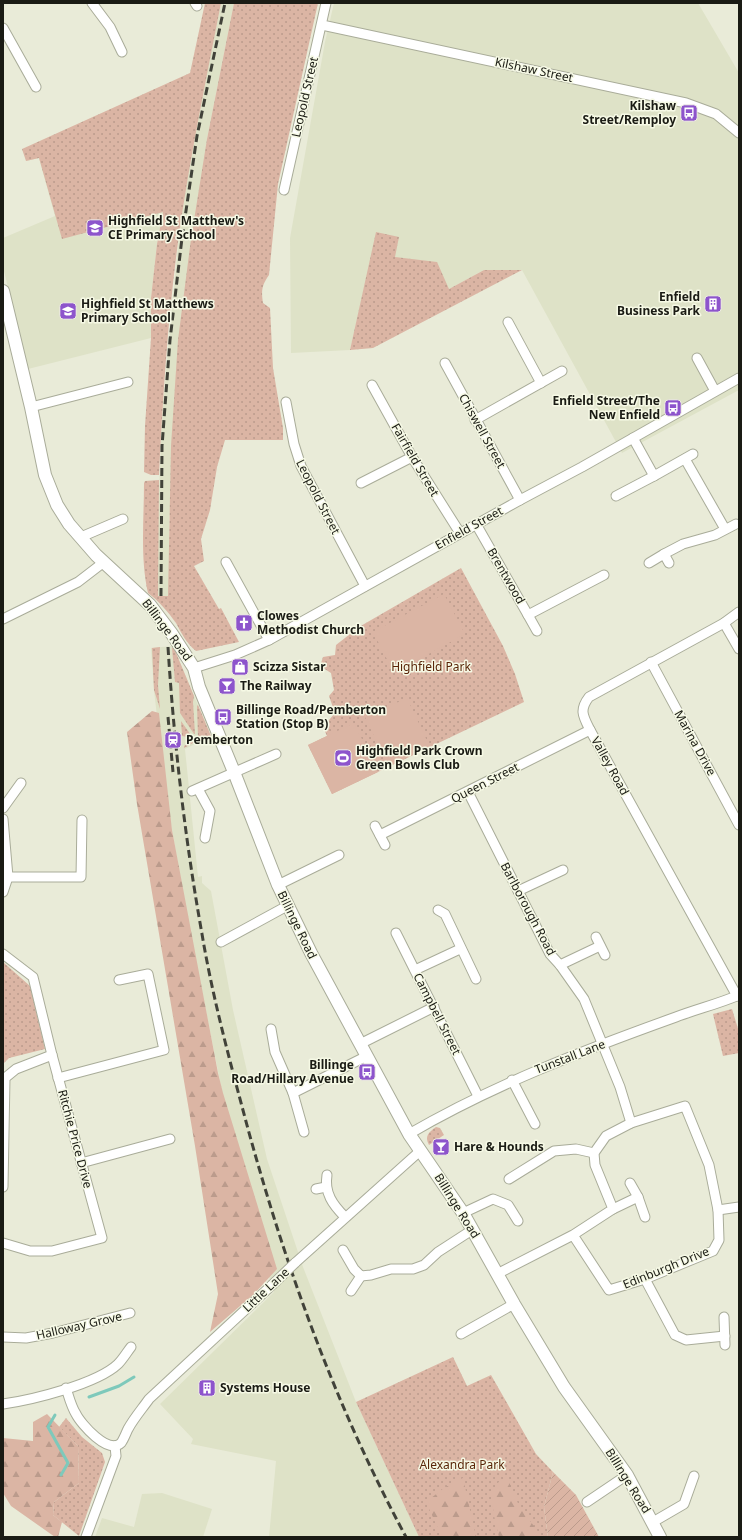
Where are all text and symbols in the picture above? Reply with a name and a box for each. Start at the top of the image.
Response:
street label: Kilshaw Street [493,53,575,86]
street label: Leopold Street [287,54,322,139]
place label: Kilshaw Street/Remploy [583,97,677,128]
bus stop icon: Kilshaw Street/Remploy [679,103,699,123]
place label: Highfield St Matthew's CE Primary School [108,212,244,243]
school or university icon: Highfield St Matthew's CE Primary School [85,218,105,238]
place label: Enfield Business Park [617,288,701,319]
building icon: Enfield Business Park [703,294,723,314]
place label: Highfield St Matthews Primary School [81,295,214,326]
school or university icon: Highfield St Matthews Primary School [58,301,78,321]
street label: Chiswell Street [455,390,510,472]
place label: Enfield Street/The New Enfield [552,392,660,423]
bus stop icon: Enfield Street/The New Enfield [663,398,683,418]
street label: Fairfield Street [388,420,444,500]
street label: Leopold Street [292,456,345,538]
street label: Enfield Street [432,502,506,553]
street label: Brentwood [483,544,529,607]
street label: Billinge Road [138,595,196,664]
place label: Clowes Methodist Church [257,607,364,638]
church icon: Clowes Methodist Church [234,613,254,633]
shop icon: Scizza Sistar [230,657,250,677]
place label: Scizza Sistar [253,658,326,675]
park label: Highfield Park [391,658,471,675]
bar icon: The Railway [217,676,237,696]
place label: The Railway [240,677,312,694]
place label: Billinge Road/Pemberton Station (Stop B) [236,701,386,732]
bus stop icon: Billinge Road/Pemberton Station (Stop B) [213,707,233,727]
street label: Marina Drive [670,707,721,779]
station icon: Pemberton [163,730,183,750]
place label: Pemberton [186,731,253,748]
street label: Valley Road [587,733,634,798]
place label: Highfield Park Crown Green Bowls Club [356,742,483,773]
sports icon: Highfield Park Crown Green Bowls Club [333,748,353,768]
street label: Queen Street [448,758,522,807]
street label: Barlborough Road [497,859,560,958]
street label: Billinge Road [274,888,321,962]
street label: Campbell Street [409,970,466,1058]
street label: Tunstall Lane [532,1035,608,1078]
place label: Billinge Road/Hillary Avenue [231,1056,354,1087]
bus stop icon: Billinge Road/Hillary Avenue [357,1062,377,1082]
street label: Ritchie Price Drive [54,1088,97,1190]
bar icon: Hare & Hounds [431,1137,451,1157]
place label: Hare & Hounds [454,1138,544,1155]
street label: Billinge Road [431,1170,484,1241]
street label: Edinburgh Drive [620,1242,712,1293]
street label: Little Lane [239,1263,293,1316]
street label: Halloway Grove [34,1307,124,1344]
building icon: Systems House [197,1378,217,1398]
place label: Systems House [220,1379,310,1396]
street label: Billinge Road [602,1445,655,1516]
park label: Alexandra Park [419,1456,505,1473]

